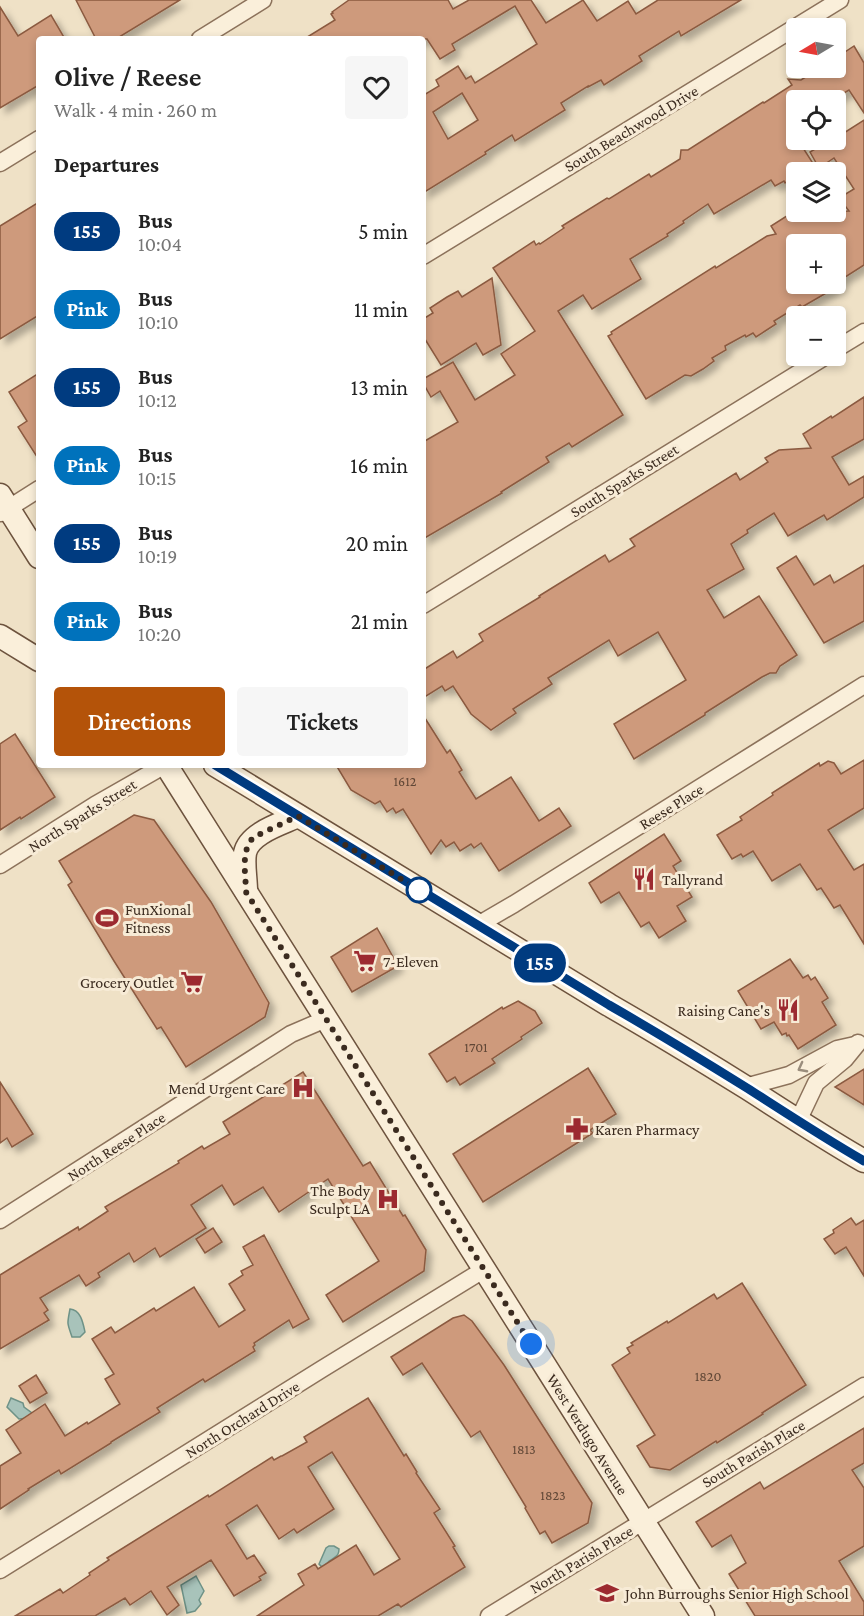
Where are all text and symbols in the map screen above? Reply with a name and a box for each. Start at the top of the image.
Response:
north arrow [786,18,846,78]
map controls [786,18,846,366]
button: heart [345,56,408,119]
text: Olive / Reese [54,61,201,92]
street label: South Beachwood Drive [561,82,701,175]
button: locate [786,90,846,150]
text: Walk · 4 min · 260 m [54,99,217,121]
text: Departures [54,152,159,177]
button: layers [786,162,846,222]
text: Bus [138,208,172,233]
text: 155 [73,219,101,243]
text: 5 min [358,219,408,244]
text: 10:04 [138,233,182,255]
button: + [786,234,846,294]
text: Bus [138,286,172,311]
text: Pink [66,297,108,321]
text: 11 min [354,297,408,322]
button: − [786,306,846,366]
text: 10:10 [138,311,178,333]
text: Bus [138,364,172,389]
text: 155 [73,375,101,399]
text: 13 min [351,375,408,400]
text: 10:12 [138,389,177,411]
street label: South Sparks Street [567,440,682,521]
text: Bus [138,442,172,467]
text: Pink [66,453,108,477]
text: 16 min [350,453,408,478]
text: 10:15 [138,467,177,489]
text: Bus [138,520,172,545]
text: 155 [73,531,101,555]
text: 20 min [346,531,408,556]
text: 10:19 [138,545,177,567]
text: Bus [138,598,172,623]
text: Pink [66,609,108,633]
text: 21 min [351,609,408,634]
text: 10:20 [138,623,181,645]
button: Directions [54,687,225,756]
button: Tickets [237,687,408,756]
house number: 1612 [393,773,417,789]
street label: North Sparks Street [25,775,141,856]
street label: Reese Place [636,780,706,833]
restaurant icon: Tallyrand [631,866,657,892]
place label: Tallyrand [662,871,724,889]
unlabelled marker [406,877,432,903]
place label: FunXional Fitness [125,901,191,936]
sports icon: FunXional Fitness [94,905,120,931]
line badge: 155 [506,944,574,982]
supermarket icon: 7-Eleven [352,948,378,974]
text: 155 [526,951,554,975]
place label: 7-Eleven [383,953,439,970]
supermarket icon: Grocery Outlet [179,969,205,995]
place label: Grocery Outlet [80,974,175,992]
restaurant icon: Raising Cane's [775,997,801,1023]
place label: Raising Cane's [678,1002,770,1020]
house number: 1701 [464,1039,488,1055]
one-way arrow [797,1061,808,1072]
hospital icon: Mend Urgent Care [290,1075,316,1101]
place label: Mend Urgent Care [168,1080,285,1098]
street label: North Reese Place [64,1108,168,1184]
pharmacy icon: Karen Pharmacy [564,1116,590,1142]
place label: Karen Pharmacy [595,1121,700,1139]
place label: The Body Sculpt LA [309,1182,371,1218]
hospital icon: The Body Sculpt LA [375,1186,401,1212]
your location [516,1329,546,1359]
house number: 1820 [695,1368,721,1384]
street label: West Verdugo Avenue [543,1371,632,1498]
street label: North Orchard Drive [182,1377,302,1461]
street label: South Parish Place [699,1416,808,1491]
house number: 1813 [512,1441,536,1457]
house number: 1823 [540,1487,566,1503]
street label: North Parish Place [527,1522,636,1597]
school or university icon: John Burroughs Senior High School [594,1580,620,1606]
place label: John Burroughs Senior High School [623,1585,849,1603]

